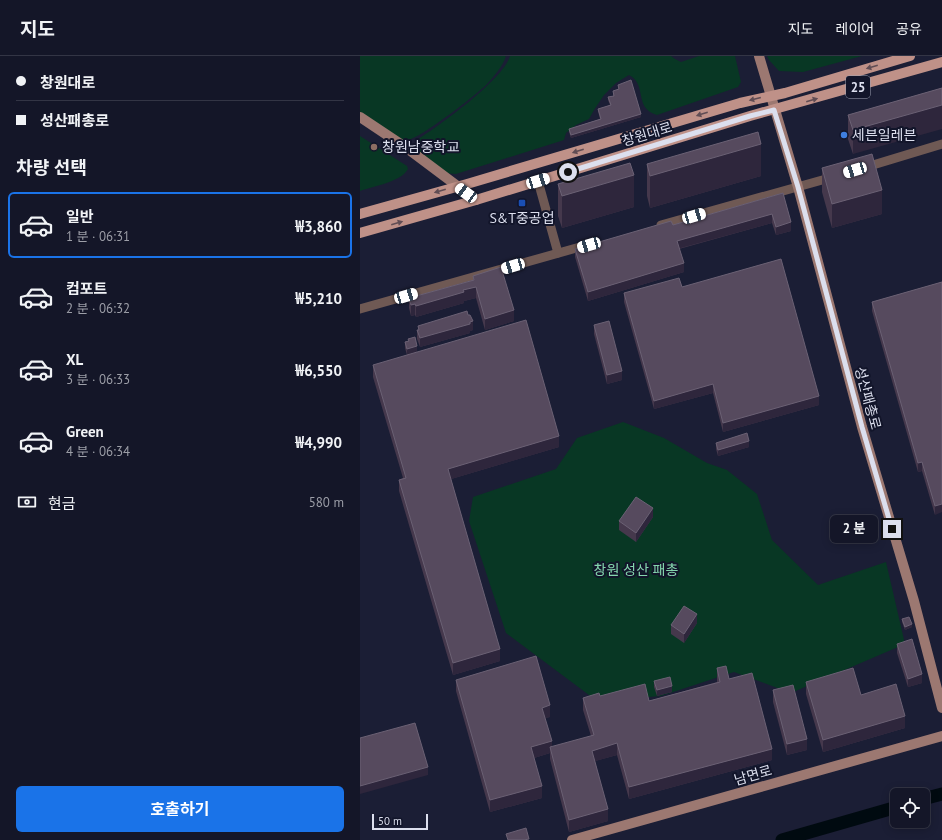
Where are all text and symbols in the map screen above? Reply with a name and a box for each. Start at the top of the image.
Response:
text: 지도 [20,17,55,41]
text: 지도 [788,20,814,38]
text: 레이어 [836,20,874,38]
text: 공유 [896,20,922,38]
one-way arrow [866,64,878,70]
text: 창원대로 [40,73,95,92]
road number: 25 [846,76,870,98]
one-way arrow [748,96,760,102]
one-way arrow [806,97,818,103]
text: 성산패총로 [40,111,109,130]
one-way arrow [696,111,708,117]
street label: 창원대로 [620,118,674,150]
place label: 세븐일레븐 [852,126,917,144]
marker: 세븐일레븐 [839,130,849,140]
place label: 창원남중학교 [382,138,459,156]
marker: 창원남중학교 [369,142,379,152]
one-way arrow [572,148,584,154]
text: 차량 선택 [16,156,87,179]
car [842,161,868,179]
route start [559,163,577,181]
car [525,172,551,190]
car [453,181,479,205]
one-way arrow [433,188,445,194]
marker: S&T중공업 [517,198,527,208]
icon: car [18,207,54,243]
text: 일반 [66,207,94,226]
car [681,207,707,225]
place label: S&T중공업 [489,209,555,227]
text: ₩3,860 [295,217,342,236]
one-way arrow [391,219,404,225]
text: 1 분 · 06:31 [66,228,130,245]
car [576,236,602,254]
car [500,257,526,275]
icon: car [18,279,54,315]
text: 컴포트 [66,279,107,298]
car [393,287,419,305]
text: ₩5,210 [295,289,342,308]
text: 2 분 · 06:32 [66,300,130,317]
text: XL [66,350,83,369]
icon: car [18,351,54,387]
text: ₩6,550 [295,361,342,380]
street label: 성산패총로 [851,365,885,432]
text: 3 분 · 06:33 [66,371,130,388]
text: Green [66,422,104,441]
icon: car [18,423,54,459]
text: ₩4,990 [295,433,342,452]
text: 4 분 · 06:34 [66,443,130,460]
icon: cash [16,491,38,513]
text: 현금 [48,494,76,513]
text: 580 m [309,494,344,511]
callout: 2 분 [830,515,878,543]
text: 2 분 [843,520,865,537]
route end [883,520,901,538]
park label: 창원 성산 패총 [594,561,678,579]
street label: 남면로 [732,761,774,789]
button: 호출하기 [16,786,344,832]
map controls [890,788,930,828]
button: locate [890,788,930,828]
scale bar [372,812,428,831]
text: 50 m [378,814,402,828]

